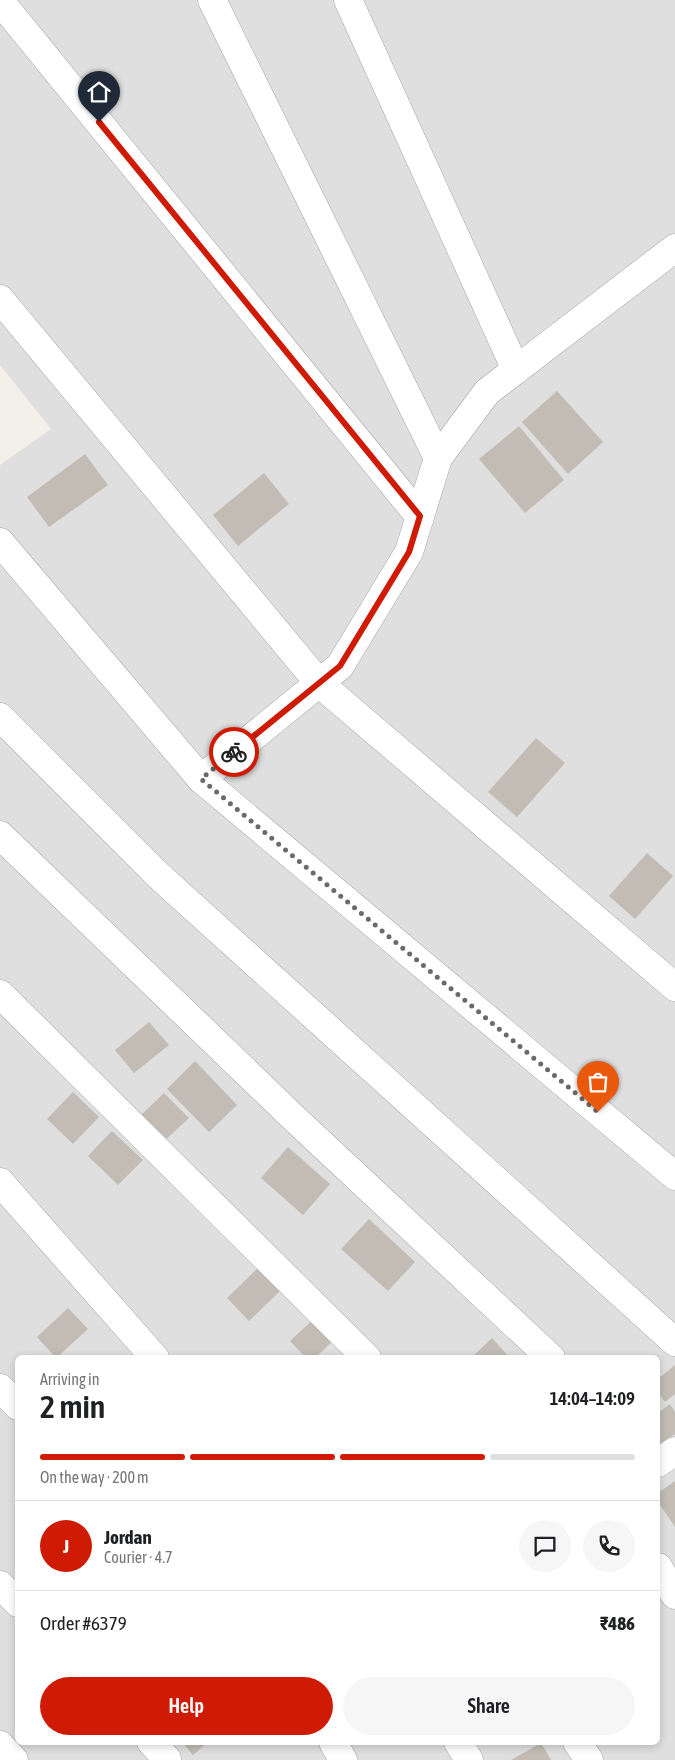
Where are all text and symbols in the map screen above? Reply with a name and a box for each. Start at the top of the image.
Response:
pin [78,71,120,122]
icon: home [85,78,113,106]
courier [209,727,259,777]
icon: bike [220,738,248,766]
pin [577,1061,619,1112]
icon: bag [584,1068,612,1096]
text: Arriving in [40,1370,100,1388]
text: 14:04–14:09 [549,1387,635,1409]
text: 2 min [40,1388,105,1425]
text: On the way · 200 m [40,1468,149,1486]
button: chat [519,1520,571,1572]
button: phone [583,1520,635,1572]
text: Jordan [104,1526,152,1548]
text: J [63,1535,69,1557]
text: Courier · 4.7 [104,1548,173,1566]
text: Order #6379 [40,1612,127,1634]
text: ₹486 [600,1612,635,1634]
button: Help [40,1677,333,1735]
button: Share [343,1677,635,1735]

